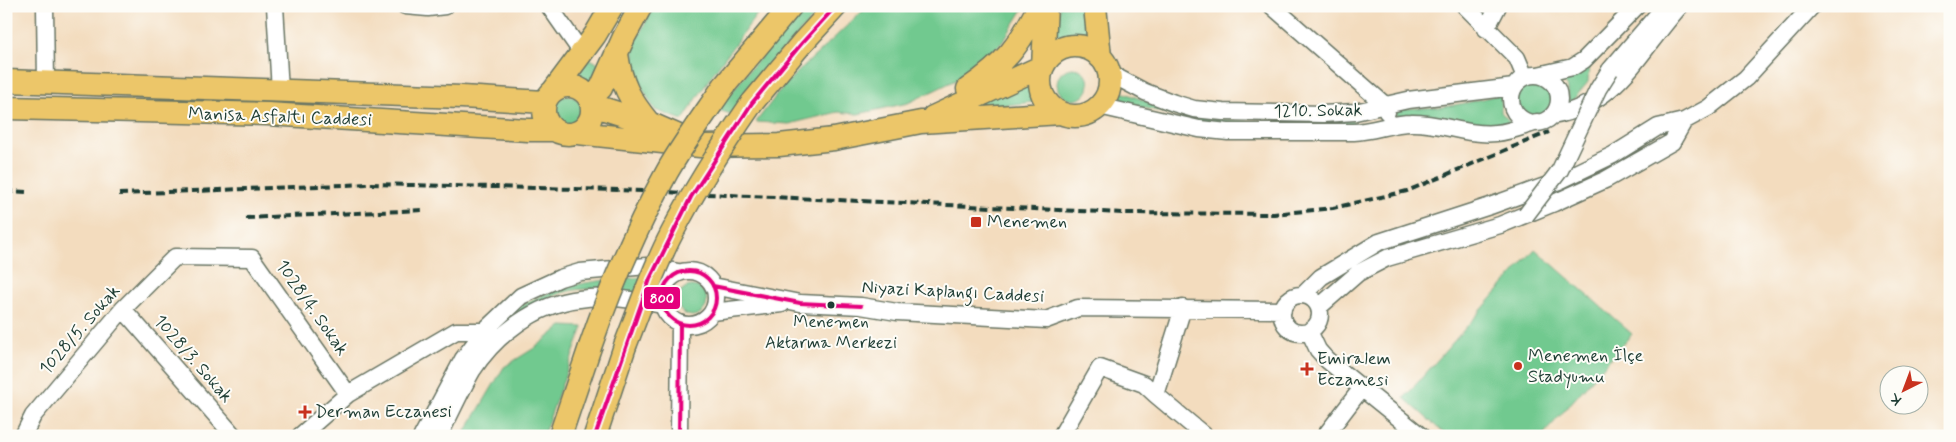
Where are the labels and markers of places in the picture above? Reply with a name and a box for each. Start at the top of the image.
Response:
place label: Menemen [987,210,1067,234]
marker: Menemen [969,215,983,229]
marker: Menemen Aktarma Merkezi [826,300,836,310]
place label: Menemen Aktarma Merkezi [765,311,897,354]
place label: Menemen İlçe Stadyumu [1528,344,1643,389]
place label: Emiralem Eczanesi [1317,347,1391,392]
marker: Menemen İlçe Stadyumu [1512,360,1524,372]
marker: Emiralem Eczanesi [1301,363,1313,375]
place label: Derman Eczanesi [315,400,452,424]
marker: Derman Eczanesi [299,406,311,418]

